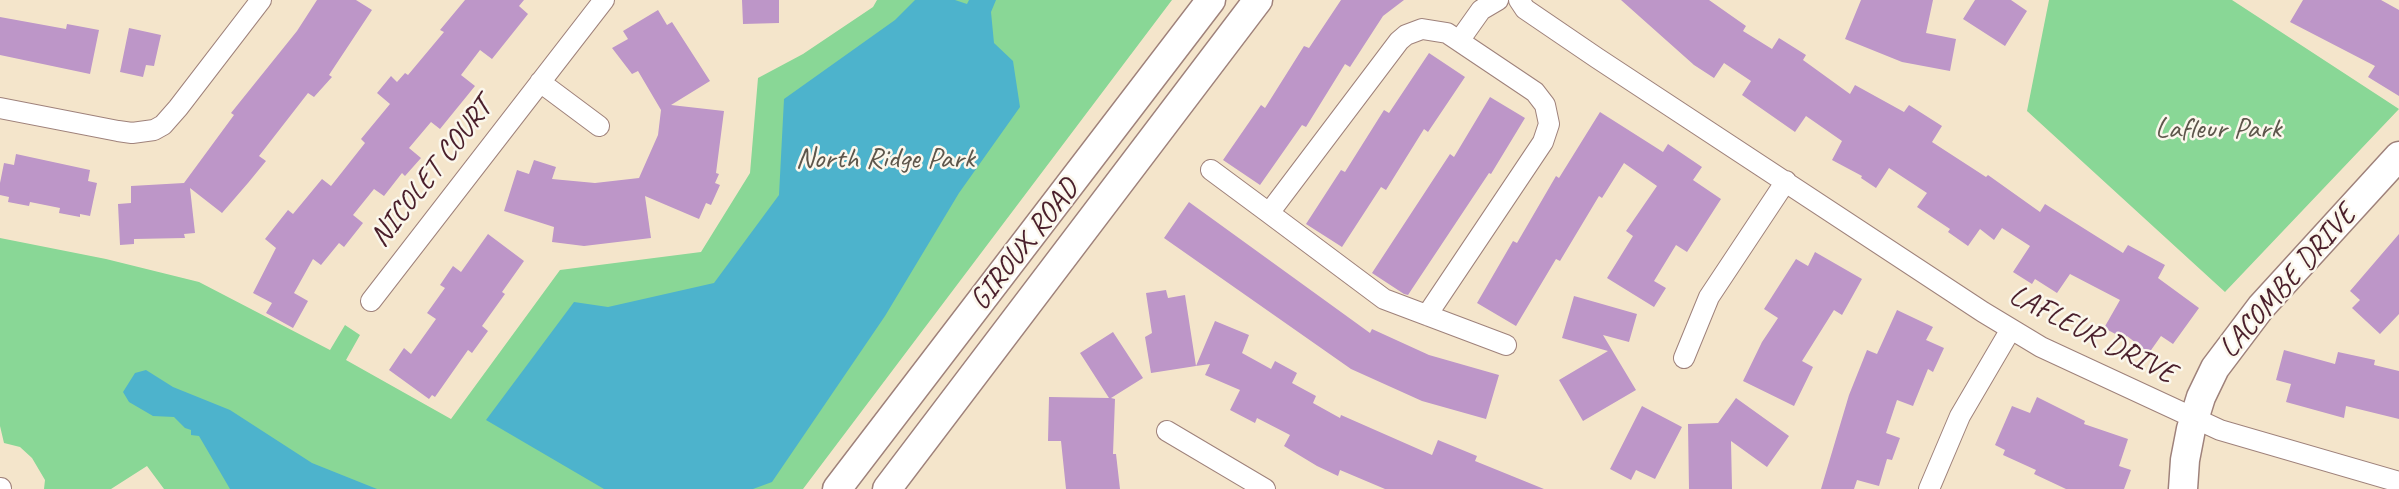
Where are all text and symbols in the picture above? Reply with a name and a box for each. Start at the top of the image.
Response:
street label: NICOLET COURT [363,91,501,255]
park label: Lafleur Park [2155,111,2281,147]
park label: North Ridge Park [796,141,974,177]
street label: GIROUX ROAD [963,172,1087,318]
street label: LACOMBE DRIVE [2212,198,2364,366]
street label: LAFLEUR DRIVE [2003,278,2181,392]

